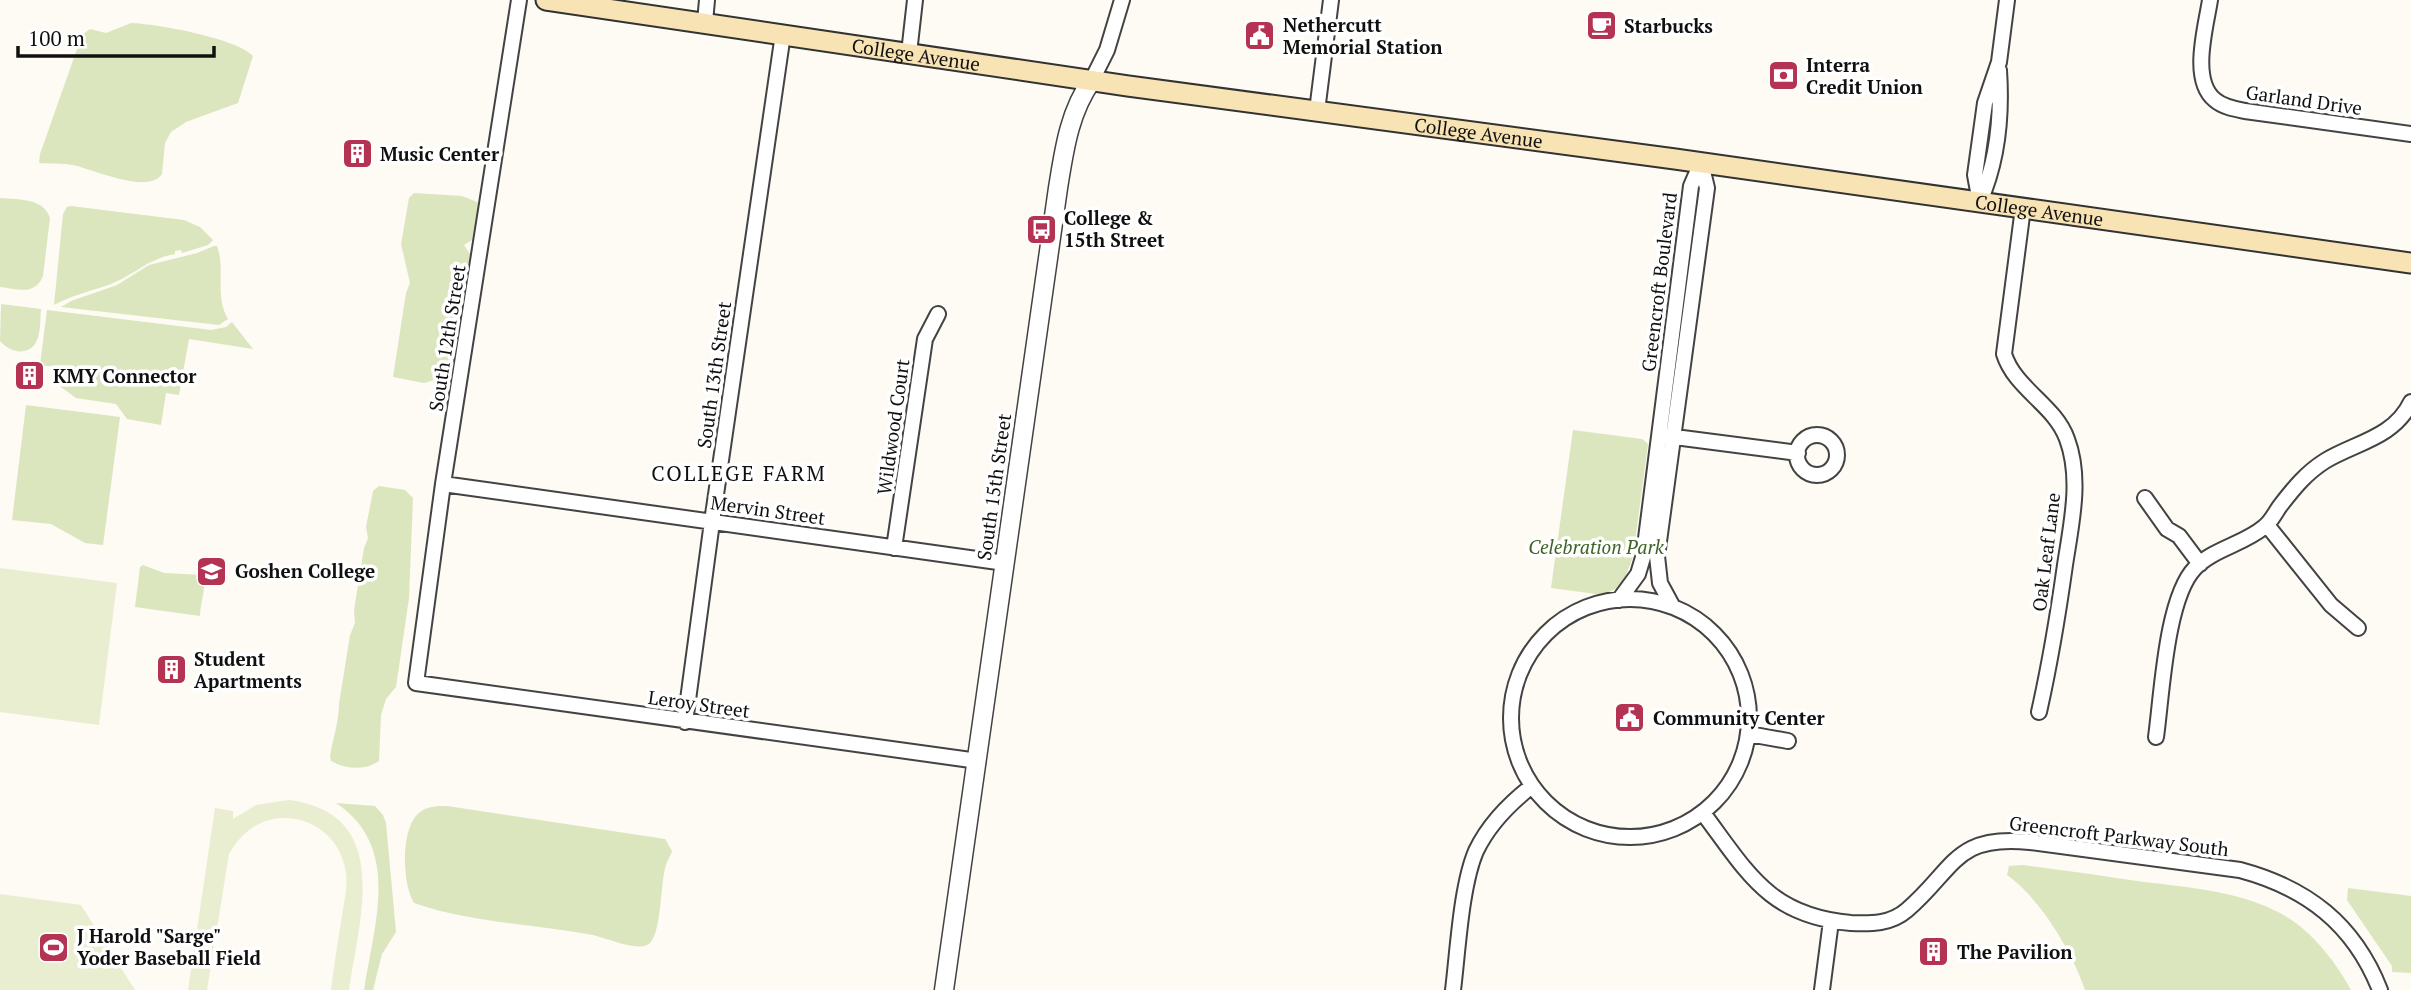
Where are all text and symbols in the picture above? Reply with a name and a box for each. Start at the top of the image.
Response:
cafe icon: Starbucks [1584,9,1618,43]
place label: Nethercutt Memorial Station [1283,12,1443,59]
place label: Starbucks [1624,13,1713,38]
scale bar [18,14,214,58]
public building icon: Nethercutt Memorial Station [1243,19,1277,53]
text: 100 m [28,24,85,52]
street label: College Avenue [850,32,982,76]
place label: Interra Credit Union [1806,52,1924,99]
bank icon: Interra Credit Union [1766,59,1800,93]
street label: Garland Drive [2244,79,2364,120]
street label: College Avenue [1413,111,1544,153]
building icon: Music Center [340,137,374,171]
place label: Music Center [380,141,500,166]
street label: College Avenue [1973,189,2105,231]
street label: Greencroft Boulevard [1635,190,1682,373]
place label: College & 15th Street [1064,205,1165,252]
bus stop icon: College & 15th Street [1024,212,1058,246]
street label: South 12th Street [423,263,470,413]
street label: South 13th Street [691,300,736,450]
street label: Wildwood Court [871,357,914,497]
building icon: KMY Connector [13,359,47,393]
place label: KMY Connector [53,363,197,388]
street label: South 15th Street [971,412,1016,562]
district label: COLLEGE FARM [651,459,827,487]
street label: Mervin Street [709,489,827,530]
street label: Oak Leaf Lane [2026,491,2065,613]
park label: Celebration Park [1528,534,1665,559]
school or university icon: Goshen College [195,554,229,588]
place label: Goshen College [235,558,375,583]
place label: Student Apartments [194,646,302,693]
building icon: Student Apartments [154,653,188,687]
street label: Leroy Street [647,684,751,723]
public building icon: Community Center [1613,701,1647,735]
place label: Community Center [1653,705,1826,730]
street label: Greencroft Parkway South [2008,810,2230,861]
place label: J Harold "Sarge" Yoder Baseball Field [77,923,262,970]
sports icon: J Harold "Sarge" Yoder Baseball Field [37,930,71,964]
building icon: The Pavilion [1917,935,1951,969]
place label: The Pavilion [1957,939,2073,964]

